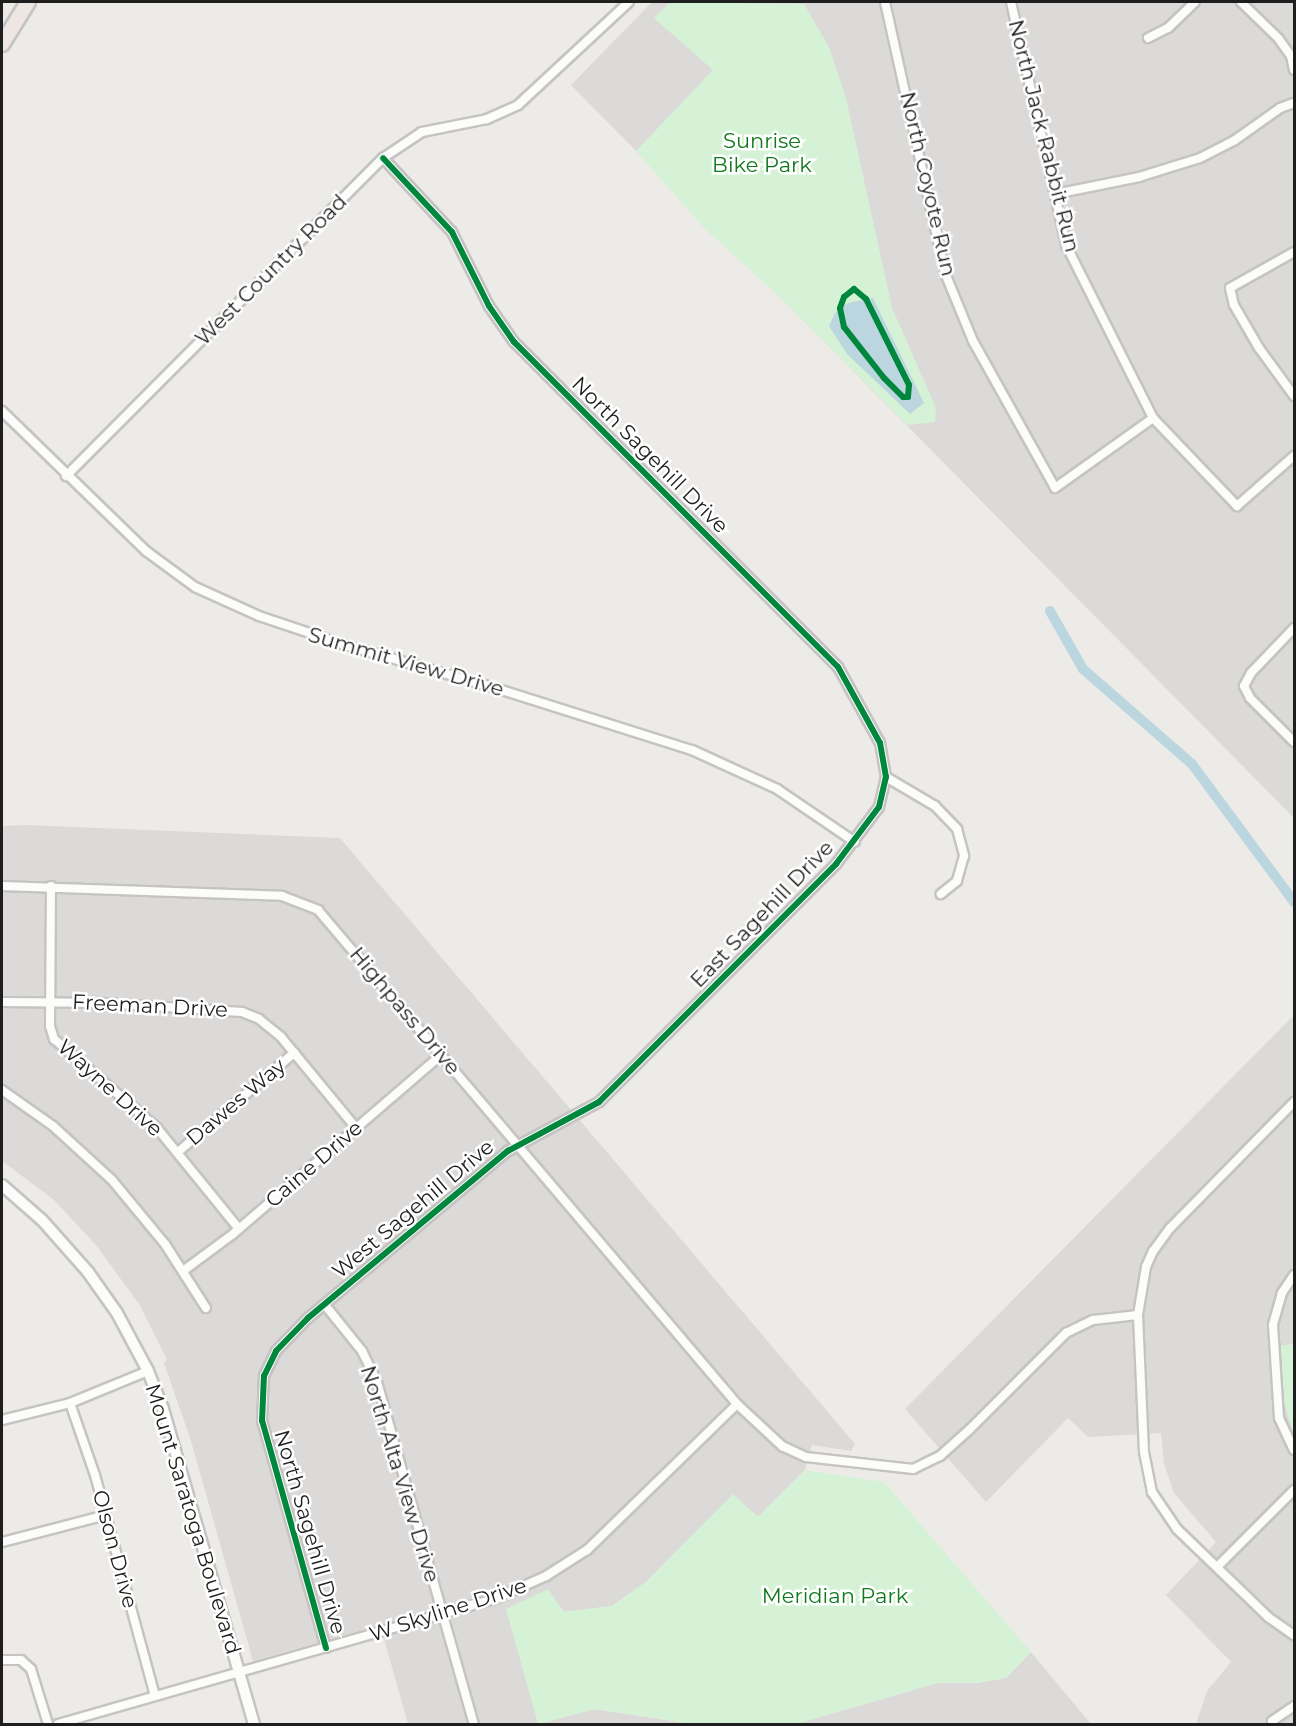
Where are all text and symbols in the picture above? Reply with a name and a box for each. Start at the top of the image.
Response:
street label: North Jack Rabbit Run [1003,17,1085,255]
street label: North Coyote Run [895,89,961,279]
park label: Sunrise Bike Park [712,128,812,178]
street label: West Country Road [190,189,352,351]
street label: North Sagehill Drive [566,371,734,539]
street label: Summit View Drive [305,622,507,702]
street label: East Sagehill Drive [685,835,839,993]
street label: Highpass Drive [344,942,466,1080]
street label: Freeman Drive [71,989,229,1023]
street label: Wayne Drive [52,1034,168,1142]
street label: Dawes Way [181,1053,291,1151]
street label: Caine Drive [260,1115,368,1213]
street label: West Sagehill Drive [327,1134,499,1284]
street label: North Alta View Drive [355,1363,445,1585]
street label: Mount Saratoga Boulevard [140,1381,246,1657]
street label: North Sagehill Drive [269,1427,351,1637]
street label: Olson Drive [87,1487,143,1611]
street label: W Skyline Drive [366,1573,530,1647]
park label: Meridian Park [762,1583,908,1609]

